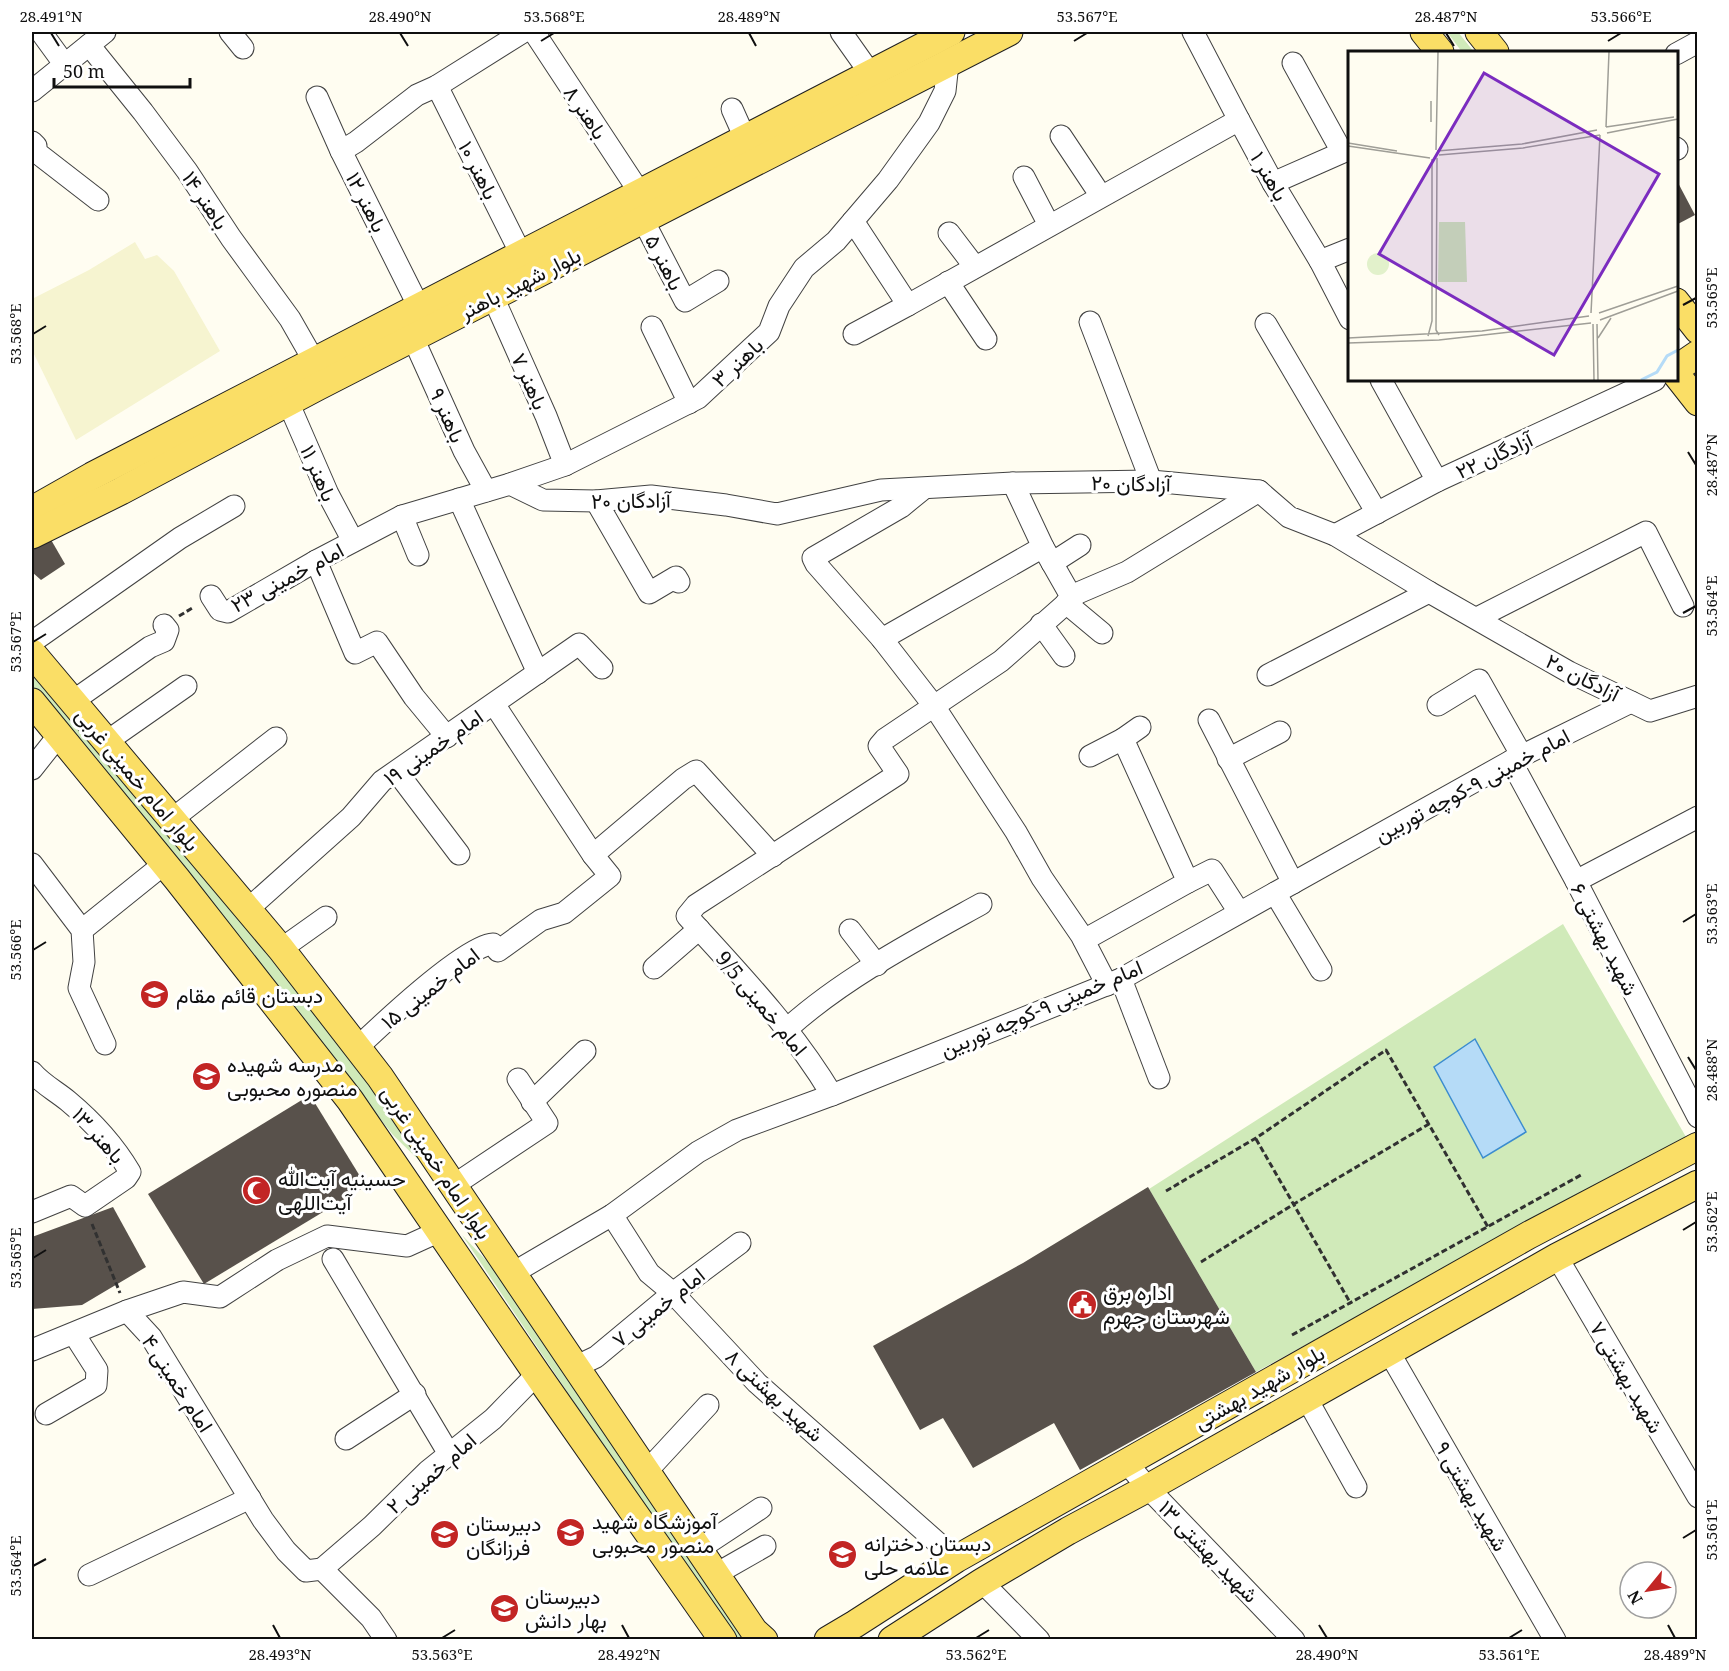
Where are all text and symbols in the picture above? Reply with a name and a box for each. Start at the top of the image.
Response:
text: 28.491°N [19,6,83,26]
text: 28.490°N [368,6,432,26]
text: 53.568°E [523,6,585,26]
text: 28.489°N [717,6,781,26]
text: 53.567°E [1056,6,1118,26]
text: 28.487°N [1414,6,1478,26]
text: 53.566°E [1590,6,1652,26]
scale bar [54,51,190,89]
inset map [1348,51,1678,381]
text: 50 m [63,59,105,83]
street label: باهنر ۸ [558,80,614,144]
street label: باهنر ۱۰ [452,136,506,204]
street label: باهنر ۱ [1245,146,1295,206]
street label: باهنر ۱۴ [176,165,236,235]
street label: باهنر ۱۲ [340,167,394,237]
street label: باهنر ۵ [639,229,691,295]
street label: بلوار شهید باهنر [454,240,585,326]
text: 53.565°E [1701,267,1721,329]
text: 53.568°E [5,303,25,365]
street label: باهنر ۳ [705,331,769,393]
street label: باهنر ۷ [505,348,555,414]
street label: باهنر ۹ [424,383,472,447]
street label: آزادگان ۲۲ [1451,424,1539,485]
text: 28.487°N [1701,433,1721,497]
street label: باهنر ۱۱ [294,440,344,506]
street label: آزادگان ۲۰ [1091,468,1173,498]
street label: آزادگان ۲۰ [591,485,673,515]
street label: امام خمینی ۲۳ [226,535,349,619]
text: 53.564°E [1701,575,1721,637]
text: 53.567°E [5,611,25,673]
street label: آزادگان ۲۰ [1541,646,1627,709]
street label: بلوار امام خمینی غربی [69,701,206,857]
street label: امام خمینی ۱۹ [378,702,489,792]
street label: امام خمینی ۹-کوچه توربین [1370,722,1575,849]
street label: شهید بهشتی ۶ [1565,878,1645,1000]
text: 53.563°E [1701,883,1721,945]
text: 53.566°E [5,919,25,981]
street label: امام خمینی ۱۵ [375,941,486,1036]
street label: امام خمینی 9/5 [709,945,814,1062]
street label: امام خمینی ۹-کوچه توربین [936,953,1147,1064]
school or university icon: دبستان قائم مقام [139,979,171,1011]
place label: دبستان قائم مقام [176,981,323,1010]
text: 28.488°N [1701,1038,1721,1102]
place label: مدرسه شهیده منصوره محبوبی [227,1050,357,1102]
school or university icon: مدرسه شهیده منصوره محبوبی [190,1060,222,1092]
street label: بلوار امام خمینی غربی [374,1080,499,1245]
street label: باهنر ۱۳ [66,1101,132,1169]
place label: حسینیه آیت‌الله آیت‌اللهی [278,1164,406,1216]
mosque icon: حسینیه آیت‌الله آیت‌اللهی [241,1174,273,1206]
text: 53.562°E [1701,1191,1721,1253]
text: 53.565°E [5,1227,25,1289]
street label: امام خمینی ۷ [606,1261,711,1354]
place label: اداره برق شهرستان جهرم [1103,1278,1230,1331]
public building icon: اداره برق شهرستان جهرم [1066,1288,1098,1320]
street label: شهید بهشتی ۷ [1584,1316,1670,1438]
street label: امام خمینی ۴ [135,1329,220,1438]
street label: بلوار شهید بهشتی [1189,1338,1329,1436]
street label: شهید بهشتی ۸ [720,1342,830,1448]
street label: امام خمینی ۲ [380,1426,483,1521]
street label: شهید بهشتی ۹ [1429,1436,1515,1556]
street label: شهید بهشتی ۱۳ [1153,1494,1265,1608]
text: 53.561°E [1701,1499,1721,1561]
place label: آموزشگاه شهید منصور محبوبی [592,1507,719,1559]
place label: دبیرستان فرزانگان [466,1509,541,1561]
school or university icon: آموزشگاه شهید منصور محبوبی [555,1517,587,1549]
school or university icon: دبیرستان فرزانگان [429,1519,461,1551]
place label: دبستان دخترانه علامه حلی [864,1529,991,1581]
text: 53.564°E [5,1535,25,1597]
school or university icon: دبستان دخترانه علامه حلی [827,1539,859,1571]
north arrow [1618,1560,1678,1620]
place label: دبیرستان بهار دانش [525,1582,607,1634]
text: N [1622,1586,1648,1608]
school or university icon: دبیرستان بهار دانش [488,1592,520,1624]
text: 28.493°N [248,1644,312,1664]
text: 53.563°E [411,1644,473,1664]
text: 28.492°N [597,1644,661,1664]
text: 53.562°E [945,1644,1007,1664]
text: 28.490°N [1295,1644,1359,1664]
text: 53.561°E [1478,1644,1540,1664]
text: 28.489°N [1643,1644,1707,1664]

